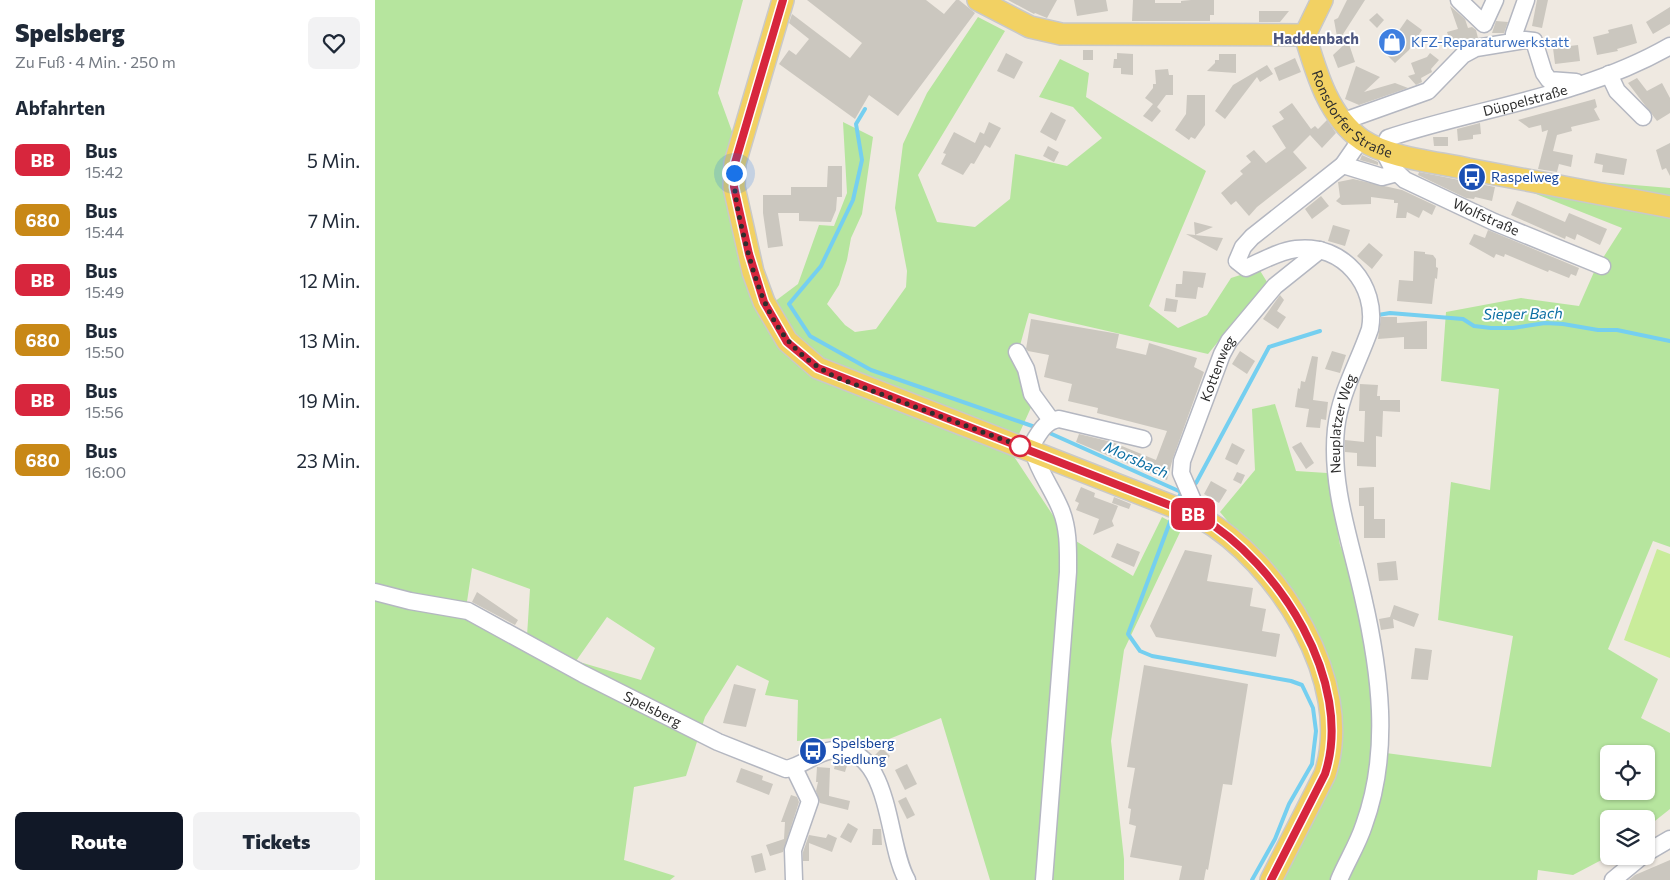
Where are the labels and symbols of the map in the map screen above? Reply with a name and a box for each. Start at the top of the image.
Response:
shop icon: KFZ-Reparaturwerkstatt [1377,27,1407,57]
district label: Haddenbach [1273,29,1359,47]
place label: KFZ-Reparaturwerkstatt [1411,33,1570,50]
street label: Ronsdorfer Straße [1309,68,1395,161]
street label: Düppelstraße [1481,80,1569,119]
your location [722,161,747,186]
bus stop icon: Raspelweg [1457,162,1487,192]
place label: Raspelweg [1491,168,1560,185]
street label: Wolfstraße [1450,194,1522,239]
water label: Sieper Bach [1483,303,1563,323]
street label: Kottenweg [1196,331,1239,404]
street label: Neuplatzer Weg [1326,371,1359,474]
unlabelled marker [1009,435,1031,457]
water label: Morsbach [1101,437,1171,481]
line badge: BB [1171,498,1215,530]
street label: Spelsberg [621,687,685,730]
place label: Spelsberg Siedlung [832,734,895,767]
bus stop icon: Spelsberg Siedlung [798,736,828,766]

